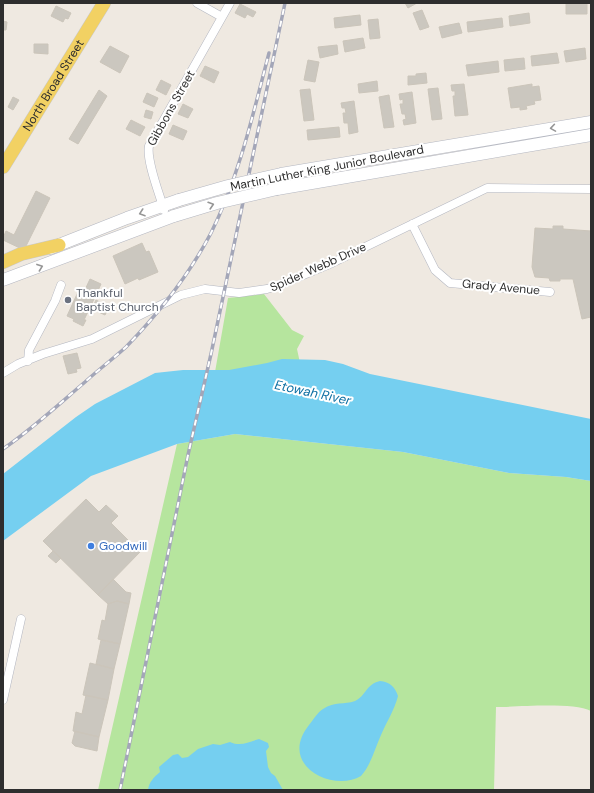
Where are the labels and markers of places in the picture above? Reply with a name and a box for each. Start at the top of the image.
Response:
place label: Thankful Baptist Church [76,285,159,315]
marker: Thankful Baptist Church [63,295,73,305]
place label: Goodwill [99,538,147,554]
marker: Goodwill [86,541,96,551]

